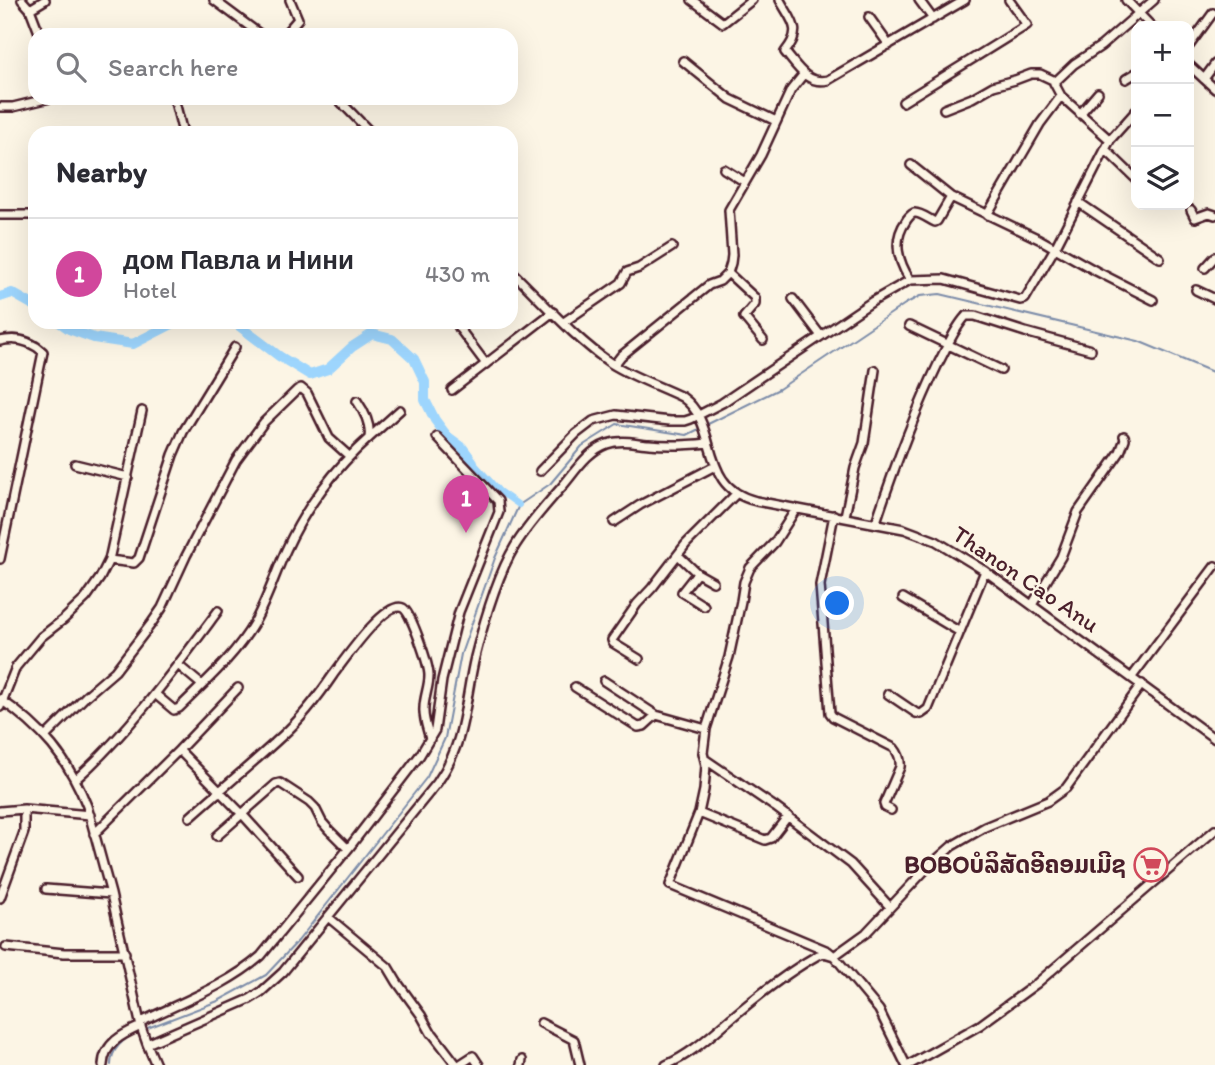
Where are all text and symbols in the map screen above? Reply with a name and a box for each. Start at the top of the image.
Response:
map controls [1131,21,1194,210]
button: + [1131,21,1194,84]
search box [28,28,518,105]
icon: search [52,48,90,86]
text: Search here [108,51,238,83]
button: − [1131,84,1194,147]
button: layers [1131,147,1194,210]
text: Nearby [56,153,147,190]
text: дом Павла и Нини [123,244,354,276]
text: 1 [74,260,84,288]
text: 430 m [425,260,490,288]
text: Hotel [123,276,177,304]
pin: 1 [443,475,489,533]
street label: Thanon Cao Anu [948,519,1105,638]
your location [820,586,854,620]
supermarket icon: BOBOບໍລິສັດອີຄອມເມີຊ [1132,846,1170,884]
place label: BOBOບໍລິສັດອີຄອມເມີຊ [904,850,1126,879]

